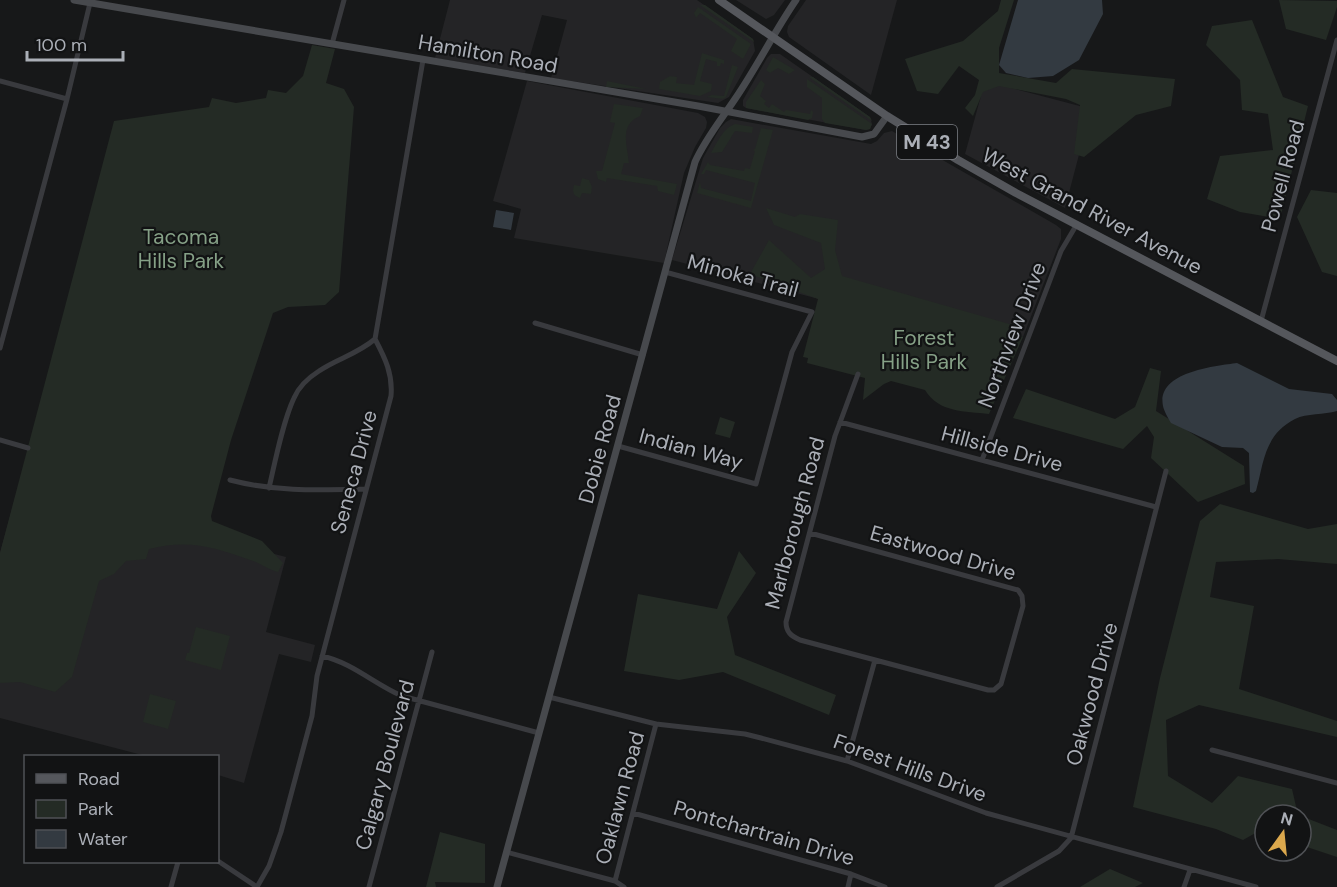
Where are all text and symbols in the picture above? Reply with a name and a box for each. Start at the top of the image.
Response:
scale bar [27,24,123,62]
street label: Hamilton Road [416,28,560,80]
text: 100 m [36,33,87,57]
street label: Powell Road [1255,117,1311,235]
road number: M 43 [897,125,957,159]
street label: West Grand River Avenue [977,141,1207,281]
park label: Tacoma Hills Park [138,223,225,275]
street label: Minoka Trail [684,248,802,304]
street label: Northview Drive [971,258,1053,412]
park label: Forest Hills Park [881,324,968,376]
street label: Dobie Road [572,392,628,506]
street label: Seneca Drive [324,407,384,537]
street label: Hillside Drive [938,419,1066,479]
street label: Indian Way [636,422,746,476]
street label: Marlborough Road [759,434,831,612]
street label: Eastwood Drive [867,519,1019,587]
street label: Oakwood Drive [1059,619,1125,769]
street label: Calgary Boulevard [349,677,421,853]
street label: Forest Hills Drive [830,727,990,809]
street label: Oaklawn Road [589,728,651,868]
legend [24,755,219,863]
text: Road [78,767,120,791]
street label: Pontchartrain Drive [670,794,858,872]
text: Park [78,797,114,821]
north arrow [1253,803,1313,863]
text: N [1278,807,1295,831]
text: Water [78,827,128,851]

